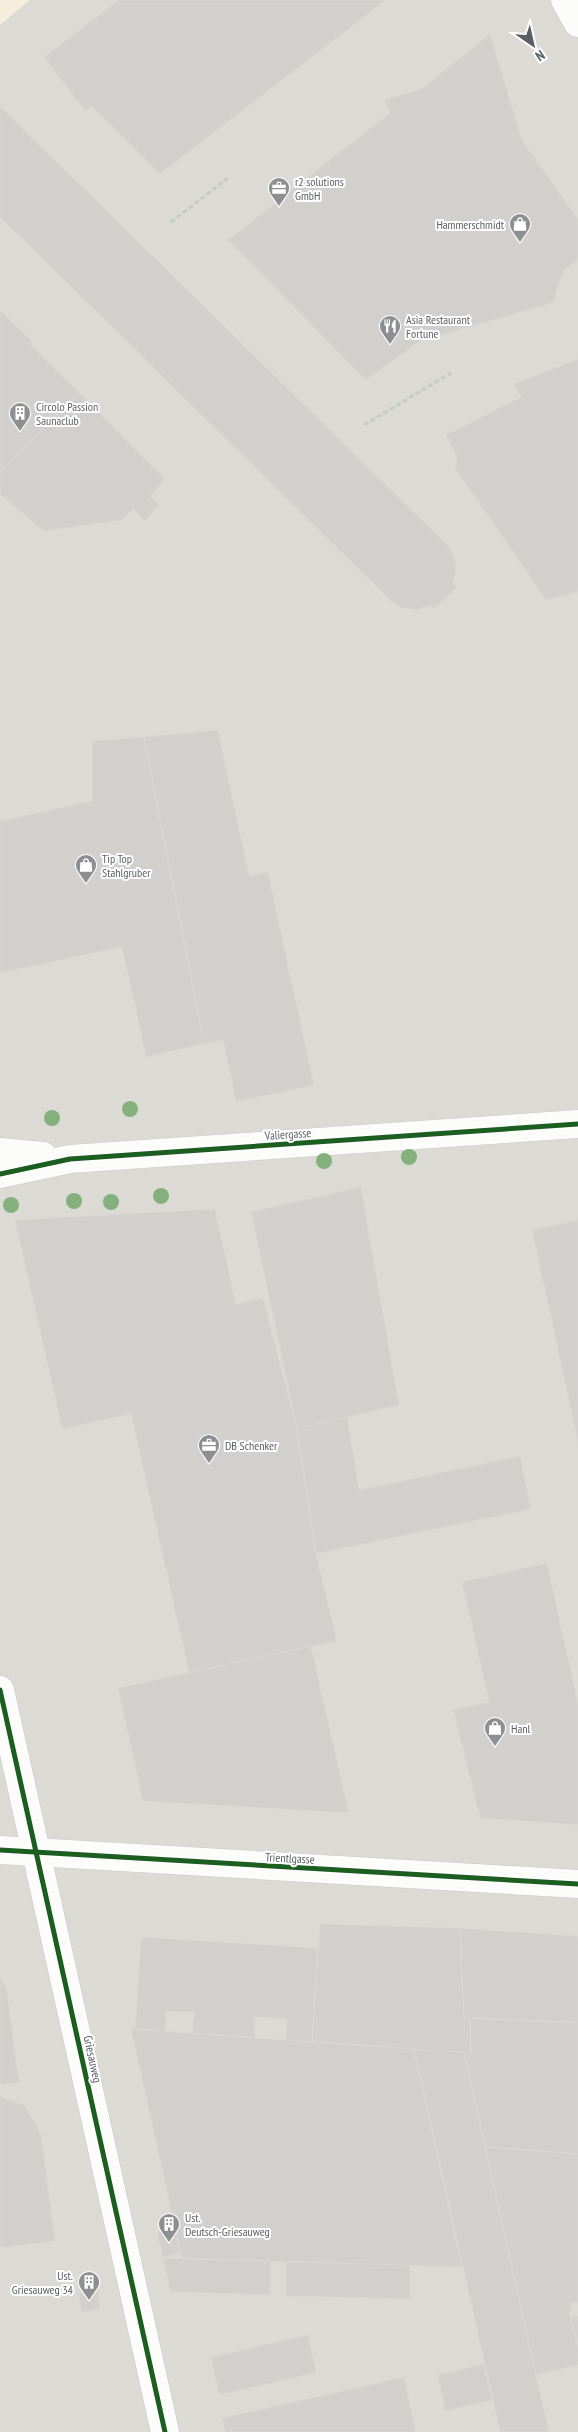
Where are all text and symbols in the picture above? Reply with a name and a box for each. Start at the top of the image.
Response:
north arrow [508,20,558,70]
text: N [532,46,548,65]
place label: r2 solutions GmbH [295,174,344,203]
office icon: r2 solutions GmbH [267,176,291,207]
shop icon: Hammerschmidt [508,212,532,243]
place label: Hammerschmidt [436,217,505,232]
place label: Asia Restaurant Fortune [406,312,471,341]
restaurant icon: Asia Restaurant Fortune [378,314,402,345]
place label: Circolo Passion Saunaclub [36,399,98,428]
building icon: Circolo Passion Saunaclub [8,401,32,432]
place label: Tip Top Stahlgruber [102,851,151,880]
shop icon: Tip Top Stahlgruber [74,853,98,884]
street label: Valiergasse [263,1125,312,1143]
office icon: DB Schenker [197,1433,221,1464]
place label: DB Schenker [225,1438,278,1453]
shop icon: Hanl [483,1716,507,1747]
place label: Hanl [511,1721,531,1736]
street label: Trientlgasse [265,1849,315,1867]
street label: Griesauweg [81,2034,105,2084]
place label: Ust. Deutsch-Griesauweg [185,2210,270,2239]
building icon: Ust. Deutsch-Griesauweg [157,2212,181,2243]
place label: Ust. Griesauweg 34 [12,2268,74,2297]
building icon: Ust. Griesauweg 34 [77,2270,101,2301]

